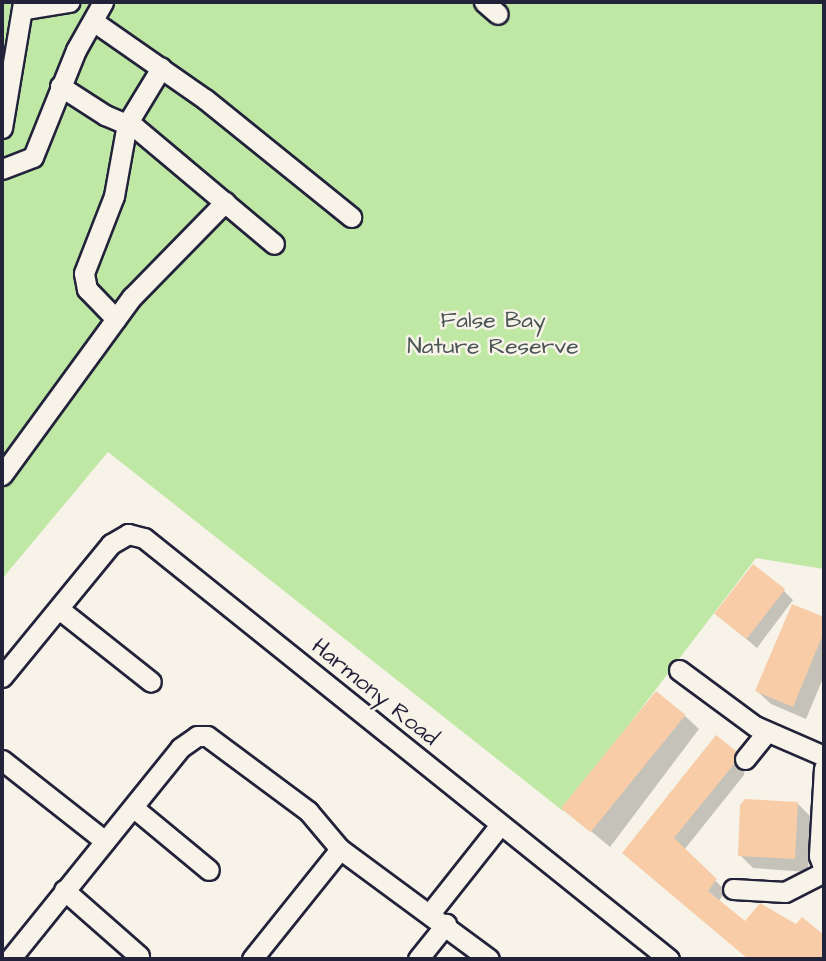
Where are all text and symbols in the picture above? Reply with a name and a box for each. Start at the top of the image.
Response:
park label: False Bay Nature Reserve [407,306,579,360]
street label: Harmony Road [306,632,444,752]

